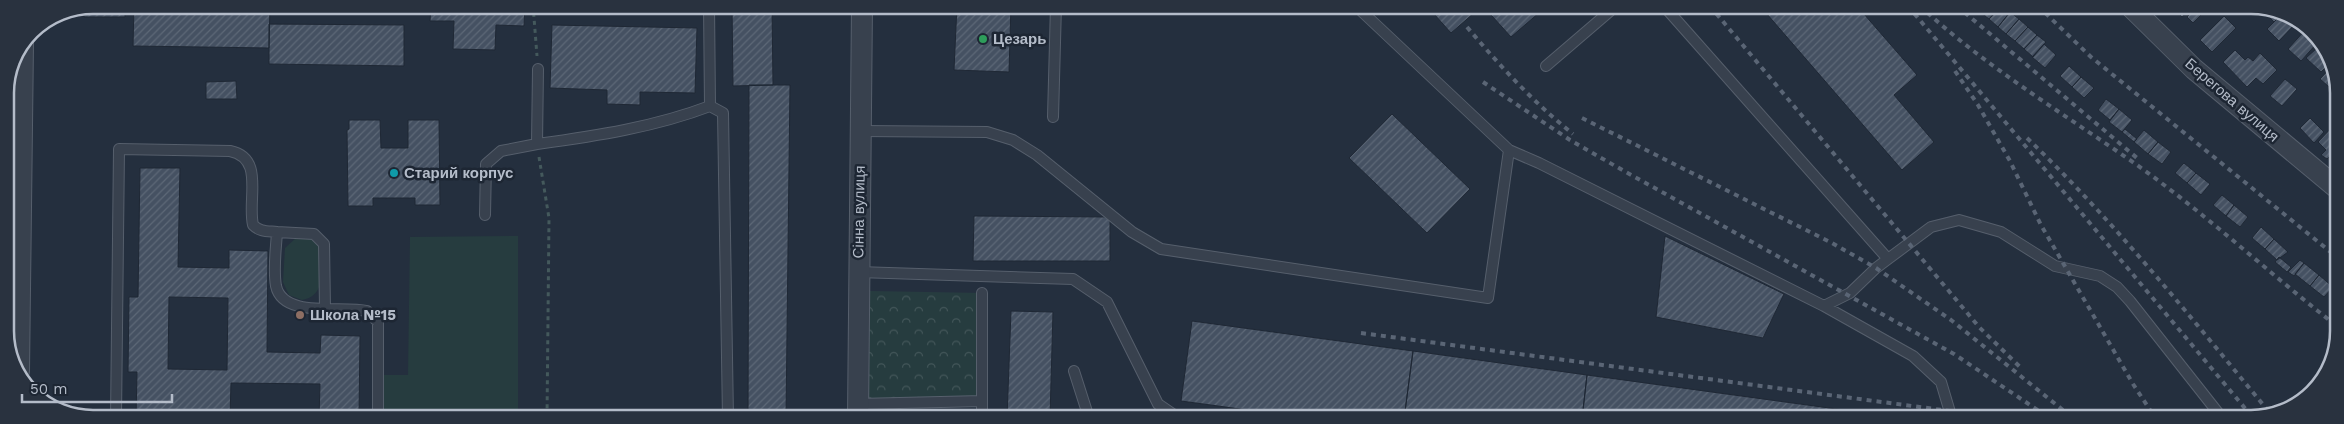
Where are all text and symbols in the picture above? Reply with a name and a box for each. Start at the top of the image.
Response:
place label: Цезарь [993,30,1046,48]
marker: Цезарь [977,33,989,45]
street label: Берегова вулиця [2181,54,2283,146]
place label: Старий корпус [404,164,513,182]
street label: Сінна вулиця [849,165,869,259]
marker: Старий корпус [388,167,400,179]
place label: Школа №15 [310,306,396,324]
marker: Школа №15 [294,309,306,321]
scale bar [22,372,172,404]
text: 50 m [30,380,67,398]

